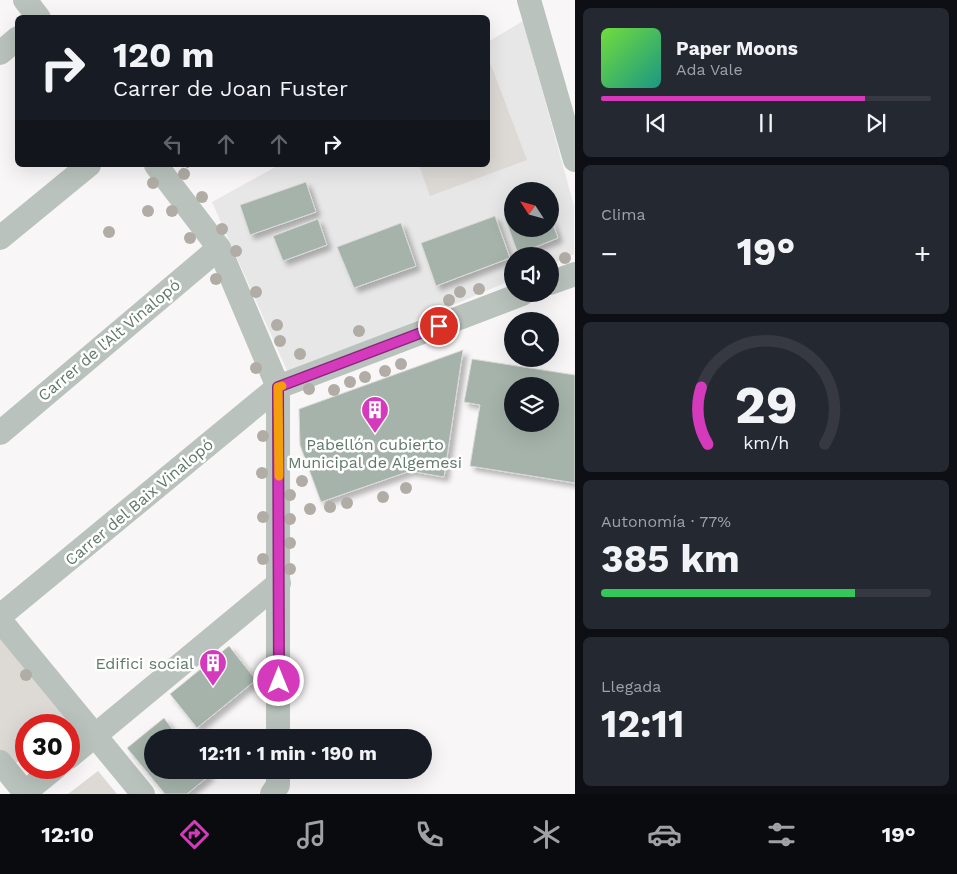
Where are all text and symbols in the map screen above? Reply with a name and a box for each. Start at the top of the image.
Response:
text: 120 m [113,34,214,76]
icon: right [30,35,95,100]
text: Paper Moons [676,37,798,60]
text: Ada Vale [676,60,743,79]
text: Carrer de Joan Fuster [113,76,348,101]
icon: previous [642,109,670,137]
icon: pause [752,109,780,137]
icon: next [862,109,890,137]
icon: left [159,130,187,158]
icon: ahead [212,130,240,158]
icon: ahead [265,130,293,158]
icon: right [318,130,346,158]
north arrow [504,182,559,238]
map controls [504,182,559,432]
text: Clima [601,205,645,224]
text: 19° [737,230,795,274]
text: − [601,237,618,270]
text: + [914,237,931,270]
button: sound [504,247,559,302]
street label: Carrer de l'Alt Vinalopó [34,275,184,405]
pin [418,305,460,347]
icon: arrive [425,312,453,340]
button: search [504,312,559,367]
text: 29 [734,375,798,436]
button: layers [504,377,559,432]
building icon: Pabellón cubierto Municipal de Algemesi [360,395,390,434]
text: km/h [743,432,789,453]
street label: Carrer del Baix Vinalopó [61,435,217,569]
place label: Pabellón cubierto Municipal de Algemesi [288,435,462,472]
text: Autonomía · 77% [601,512,731,531]
text: 385 km [601,537,740,581]
building icon: Edifici social [198,648,228,687]
place label: Edifici social [95,654,194,673]
position arrow [252,654,304,706]
text: Llegada [601,677,661,696]
text: 12:11 [601,702,684,746]
speed limit sign: 30 [15,714,80,779]
text: 12:11 · 1 min · 190 m [199,742,377,765]
icon: directions [177,817,212,852]
icon: music [294,817,329,852]
icon: phone [412,817,447,852]
icon: climate [529,817,564,852]
icon: car [647,817,682,852]
icon: filters [764,817,799,852]
text: 12:10 [41,822,94,847]
text: 19° [882,822,916,847]

